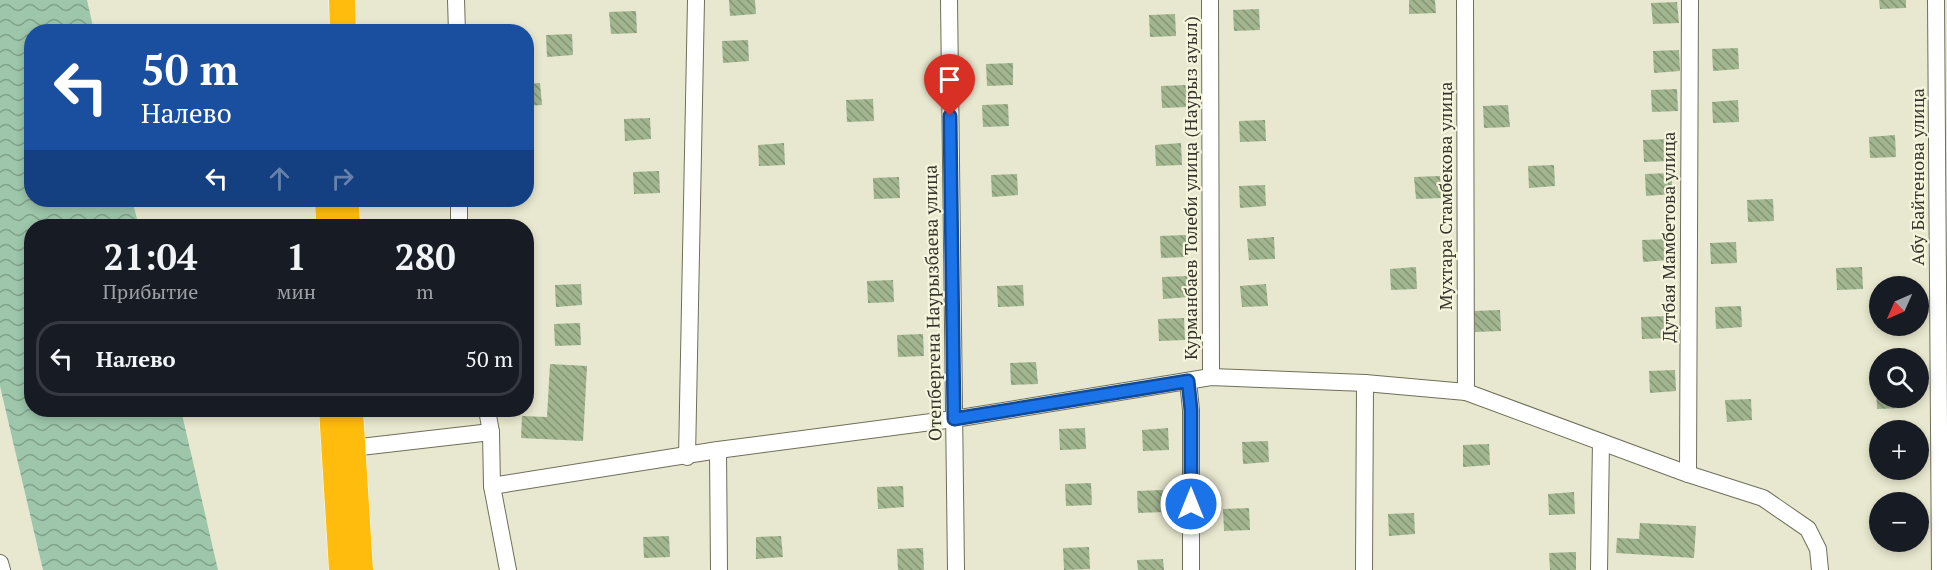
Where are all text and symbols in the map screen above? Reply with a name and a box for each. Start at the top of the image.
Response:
street label: Курманбаев Толеби улица (Наурыз ауыл) [1178,16,1202,360]
text: 50 m [141,41,239,97]
icon: left [42,48,120,126]
pin [924,54,975,116]
icon: arrive [933,63,966,96]
street label: Мухтара Стамбекова улица [1433,82,1457,310]
street label: Абу Байтенова улица [1905,88,1929,266]
text: Налево [141,95,232,131]
street label: Дутбая Мамбетова улица [1656,132,1680,342]
icon: left [200,162,233,195]
icon: ahead [263,162,296,195]
icon: right [326,162,359,195]
street label: Отепбергена Наурызбаева улица [918,165,946,441]
text: 21:04 [104,233,197,280]
text: 1 [286,233,307,280]
text: 280 [394,233,456,280]
north arrow [1869,276,1929,336]
map controls [1869,276,1929,552]
text: Прибытие [102,278,198,305]
text: мин [277,278,316,305]
text: m [416,278,434,305]
icon: left [45,342,78,375]
text: Налево [96,344,176,373]
text: 50 m [465,344,513,373]
button: search [1869,348,1929,408]
button: + [1869,420,1929,480]
position arrow [1159,472,1223,536]
button: − [1869,492,1929,552]

